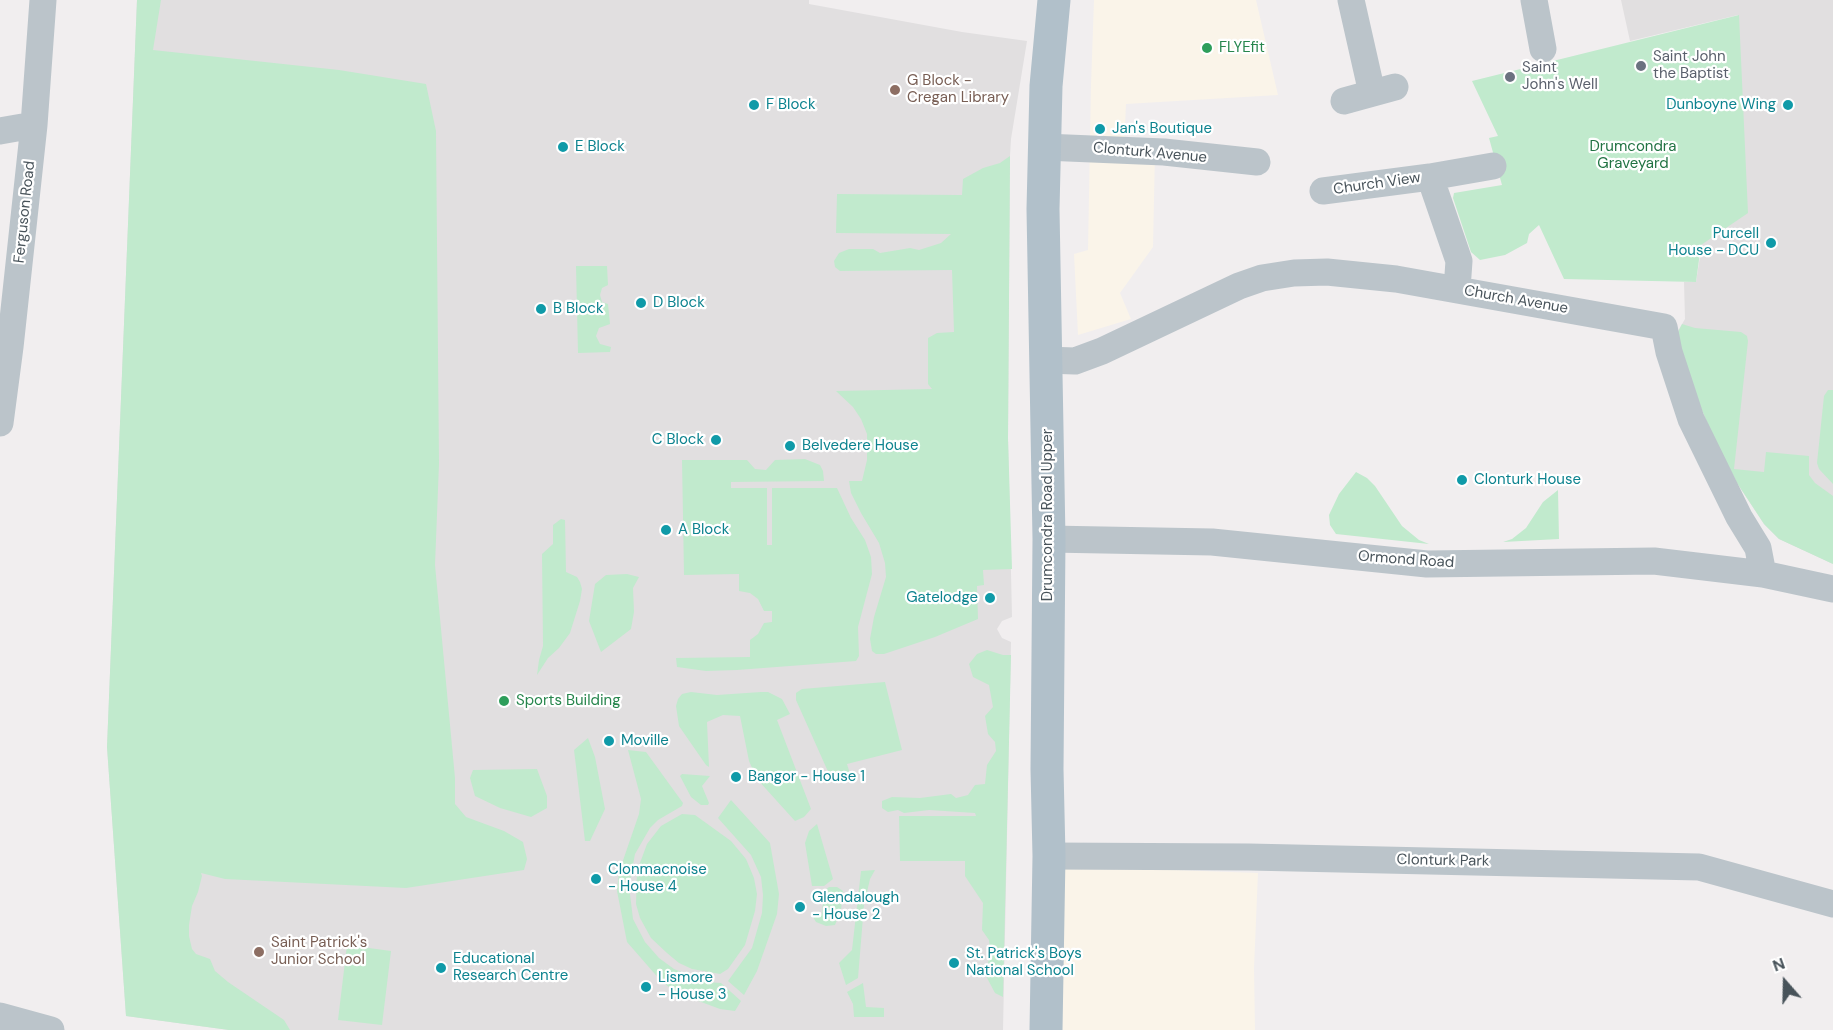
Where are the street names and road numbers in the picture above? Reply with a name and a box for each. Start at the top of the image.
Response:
street label: Clonturk Avenue [1092,139,1208,167]
street label: Ferguson Road [11,160,39,264]
street label: Church View [1332,169,1422,199]
street label: Church Avenue [1463,282,1569,318]
street label: Drumcondra Road Upper [1039,429,1057,601]
street label: Ormond Road [1357,548,1455,572]
street label: Clonturk Park [1396,851,1490,871]

